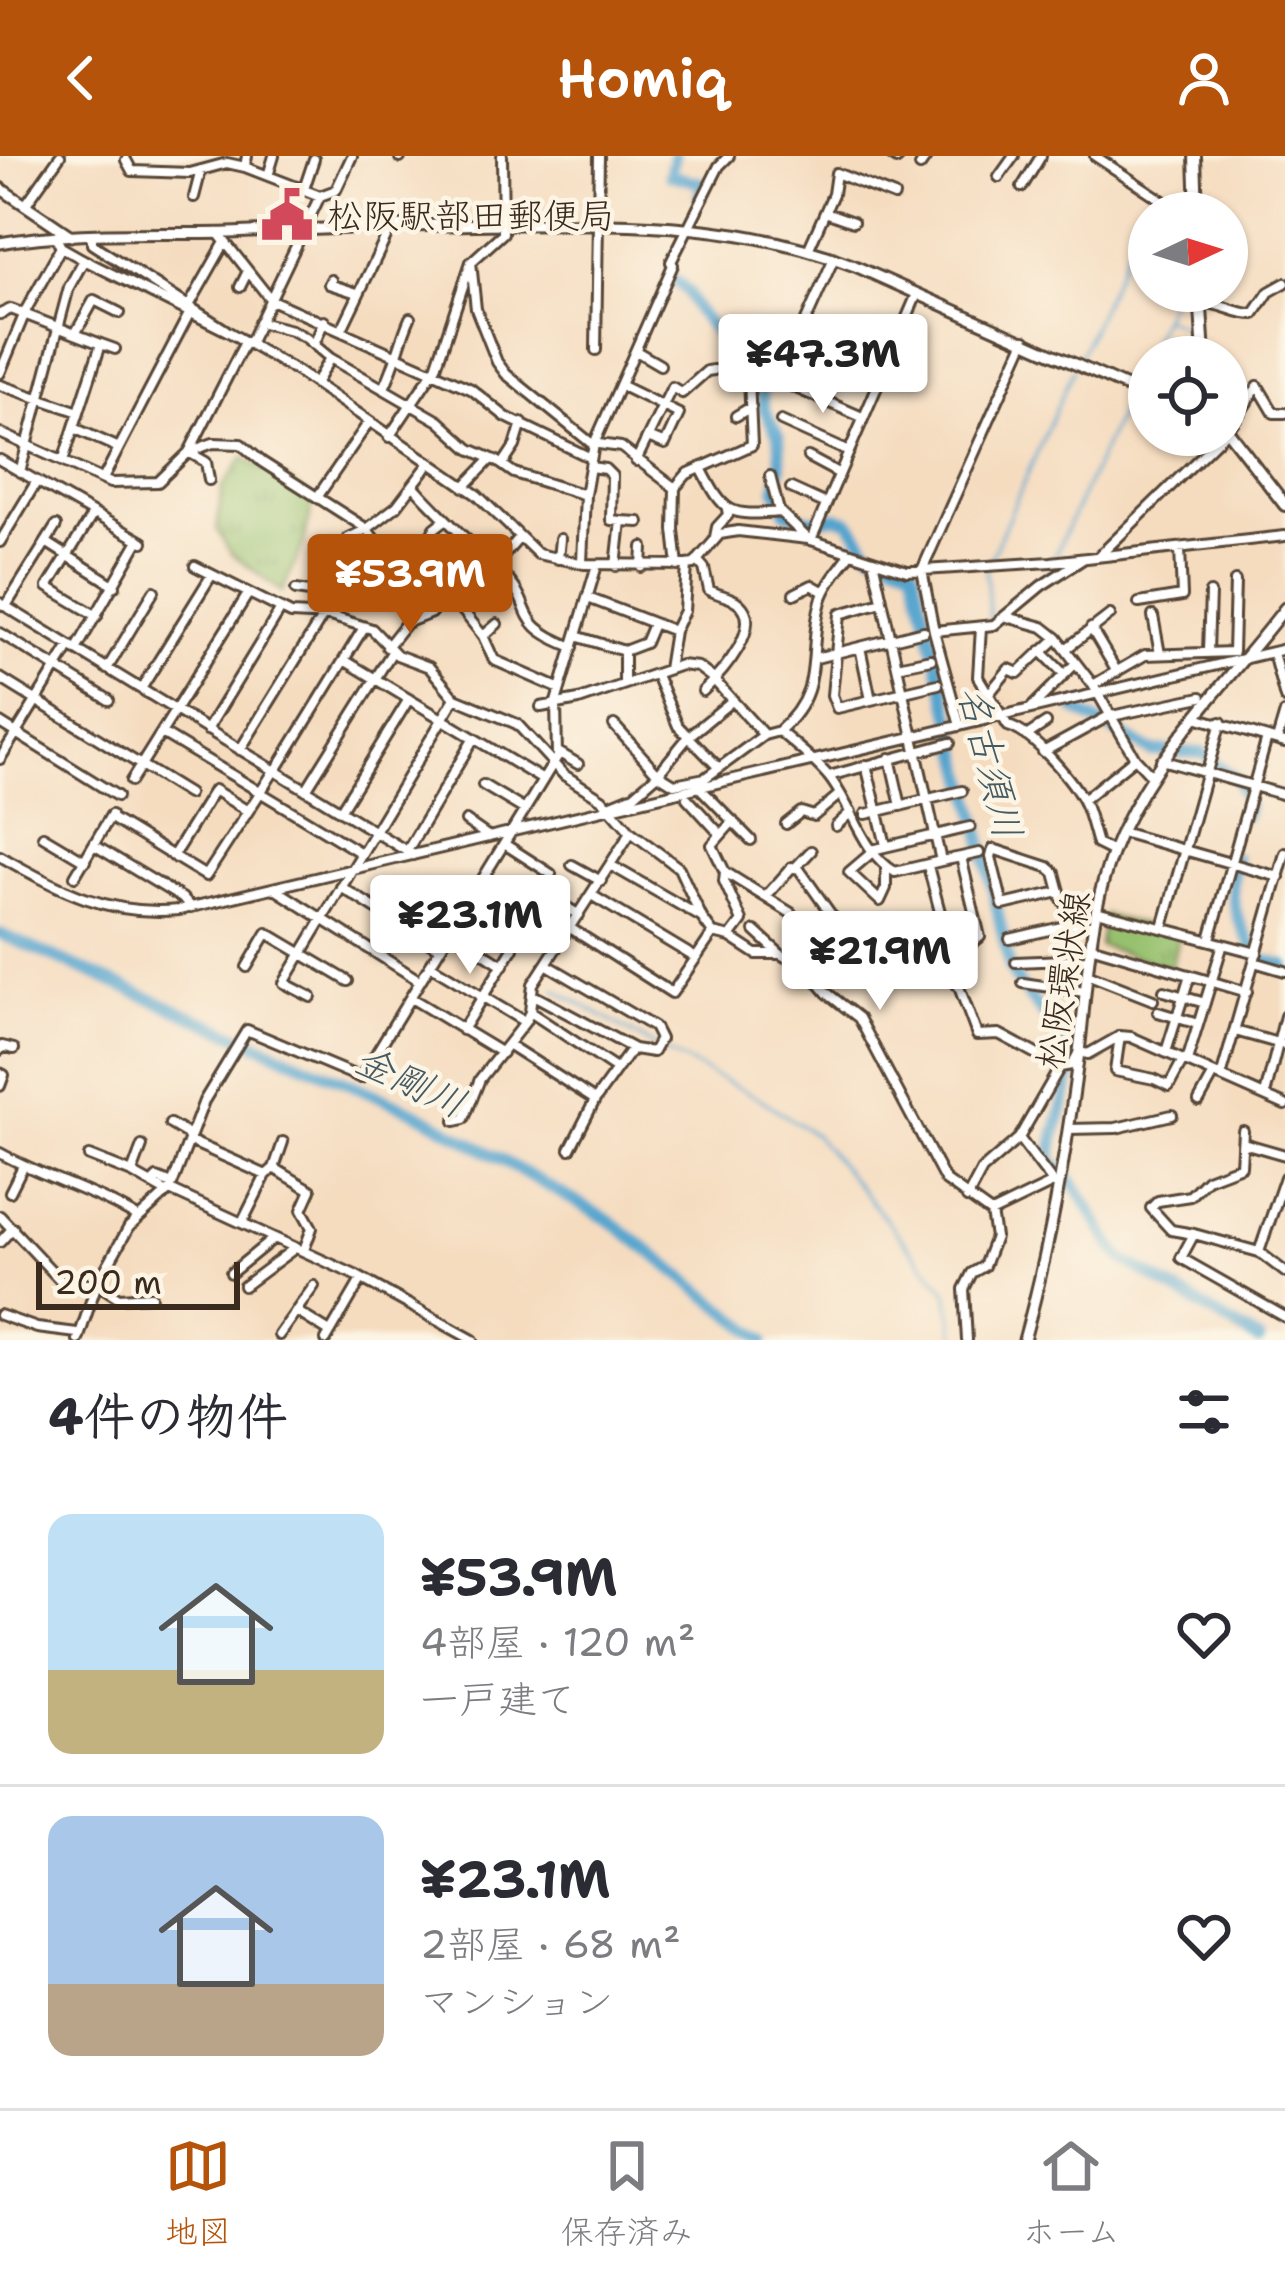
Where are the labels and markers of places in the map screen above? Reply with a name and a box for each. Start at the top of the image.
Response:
public building icon: 松阪駅部田郵便局 [258,186,316,244]
place label: 松阪駅部田郵便局 [327,191,615,240]
pin: ¥47.3M [725,314,921,416]
pin: ¥53.9M [312,534,508,636]
pin: ¥23.1M [372,875,568,977]
pin: ¥21.9M [782,911,978,1013]

